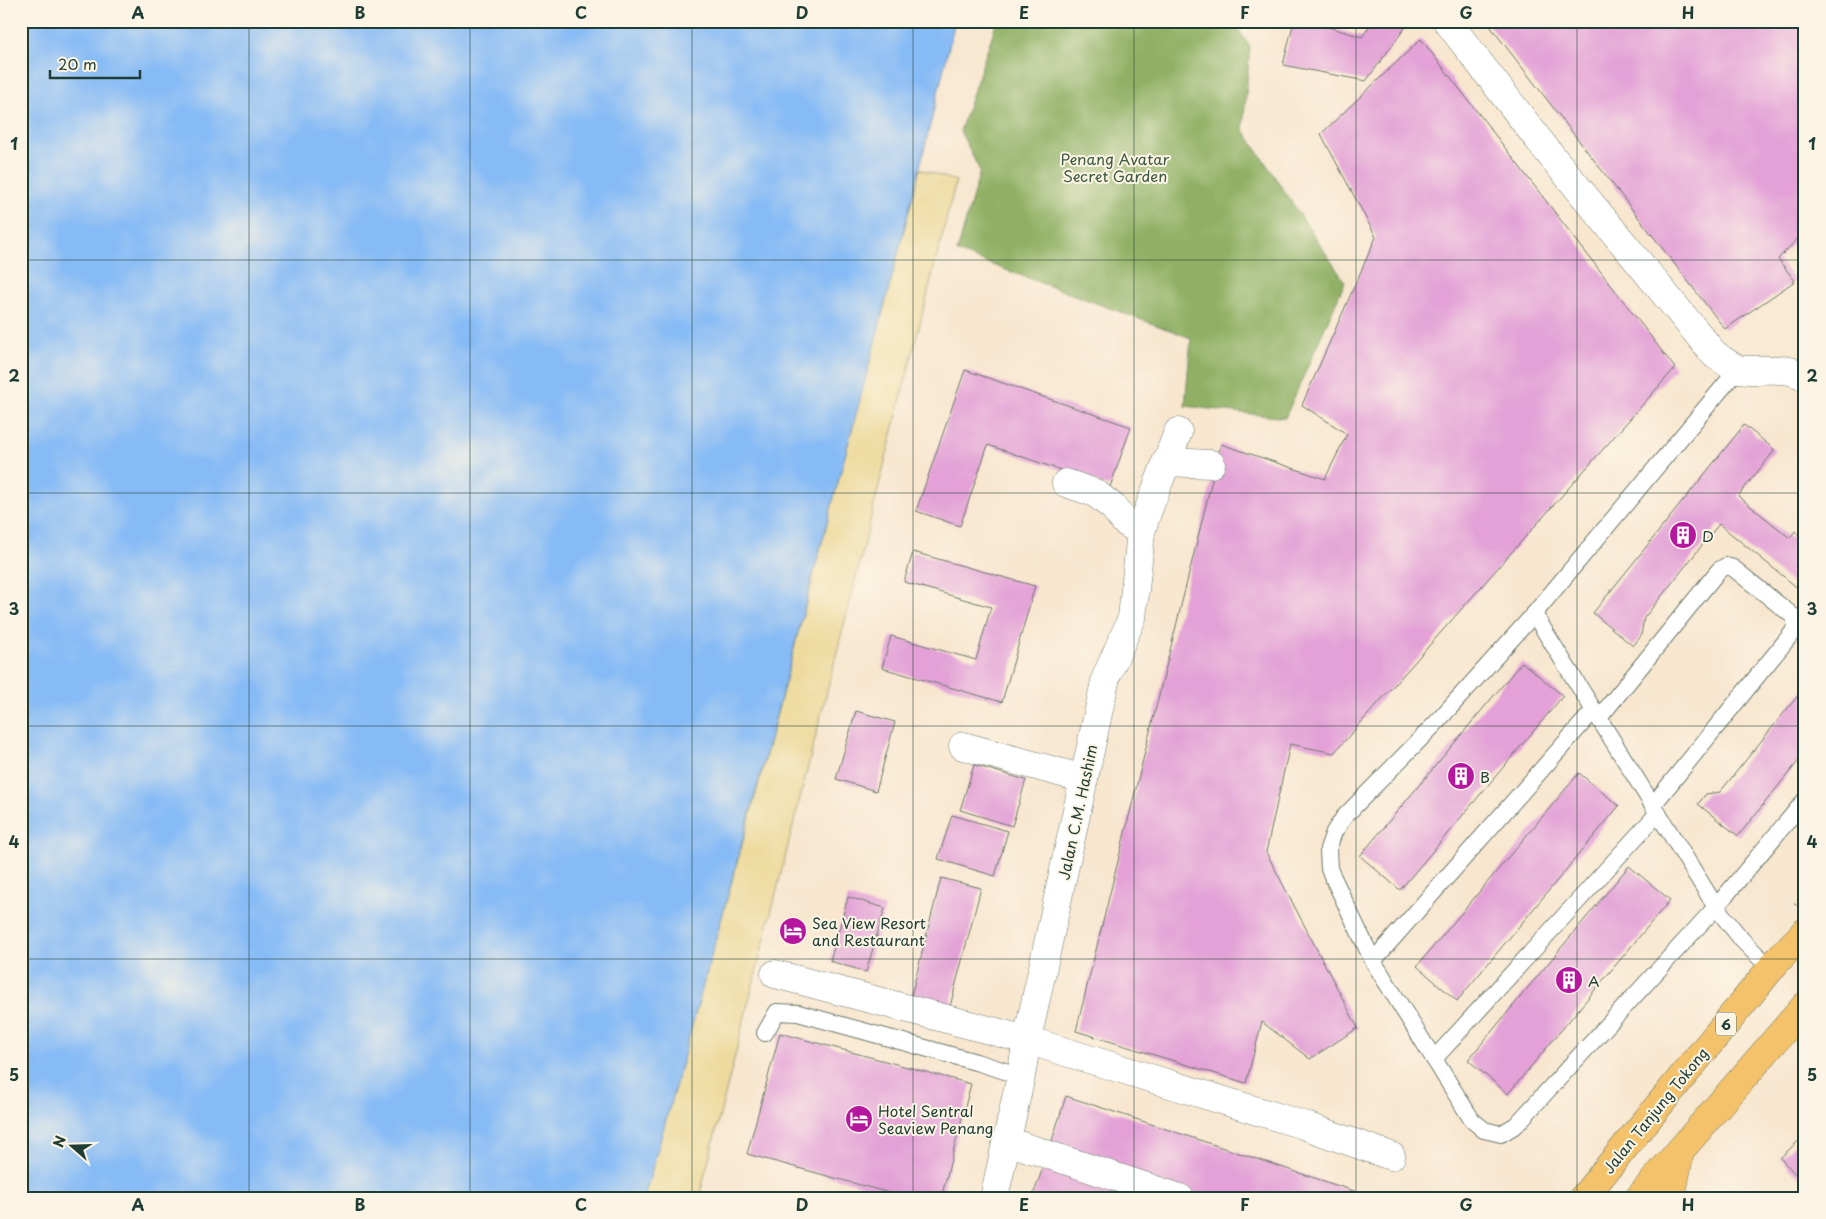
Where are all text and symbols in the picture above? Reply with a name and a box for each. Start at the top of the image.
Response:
text: A [132,0,145,24]
text: B [355,0,366,24]
text: C [575,0,587,24]
text: D [796,0,808,24]
text: E [1019,0,1029,24]
text: F [1240,0,1250,24]
text: G [1459,0,1473,24]
text: H [1682,0,1694,24]
scale bar [50,48,140,80]
text: 20 m [58,52,97,75]
text: 1 [10,131,18,155]
text: 1 [1808,131,1816,155]
park label: Penang Avatar Secret Garden [1061,147,1170,187]
text: 2 [8,363,20,387]
text: 2 [1806,363,1818,387]
building icon: D [1668,520,1698,550]
place label: D [1702,524,1714,547]
text: 3 [9,596,19,620]
text: 3 [1807,596,1817,620]
street label: Jalan C.M. Hashim [1051,742,1103,882]
building icon: B [1446,761,1476,791]
place label: B [1480,765,1490,788]
text: 4 [9,829,20,853]
text: 4 [1807,829,1818,853]
place label: Sea View Resort and Restaurant [812,911,926,951]
hotel icon: Sea View Resort and Restaurant [778,916,808,946]
building icon: A [1554,965,1584,995]
place label: A [1588,969,1600,992]
road number: 6 [1716,1012,1736,1036]
street label: Jalan Tanjung Tokong [1597,1042,1713,1178]
text: 5 [9,1062,19,1086]
text: 5 [1807,1062,1817,1086]
place label: Hotel Sentral Seaview Penang [878,1099,994,1139]
hotel icon: Hotel Sentral Seaview Penang [844,1104,874,1134]
north arrow [48,1122,98,1172]
text: N [48,1133,71,1150]
text: A [132,1192,145,1216]
text: B [355,1192,366,1216]
text: C [575,1192,587,1216]
text: D [796,1192,808,1216]
text: E [1019,1192,1029,1216]
text: F [1240,1192,1250,1216]
text: G [1459,1192,1473,1216]
text: H [1682,1192,1694,1216]

